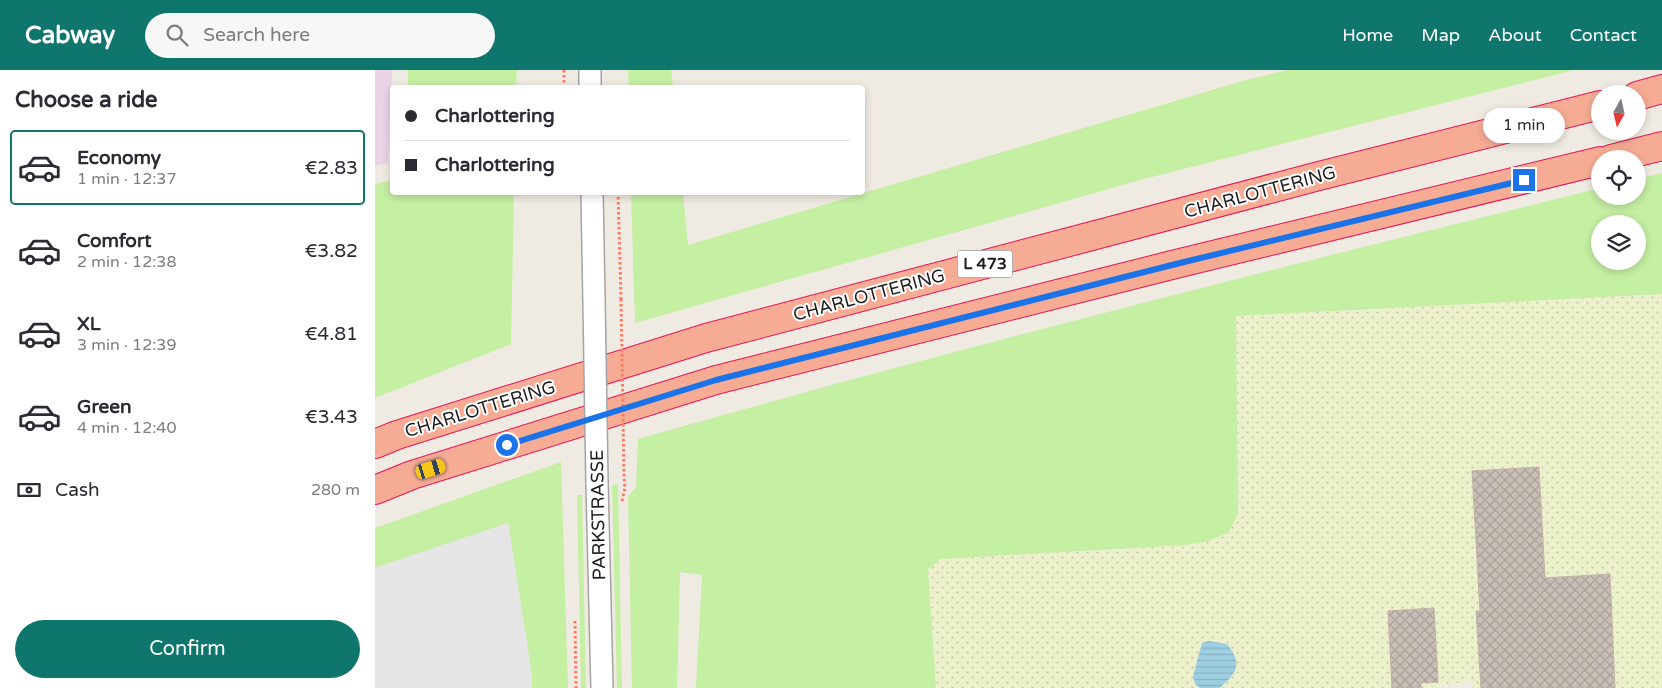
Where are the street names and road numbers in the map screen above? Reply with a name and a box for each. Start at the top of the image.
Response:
street label: CHARLOTTERING [1182,161,1338,223]
road number: L 473 [957,250,1013,278]
street label: CHARLOTTERING [791,264,947,326]
street label: CHARLOTTERING [402,376,558,442]
street label: PARKSTRASSE [586,449,610,581]

